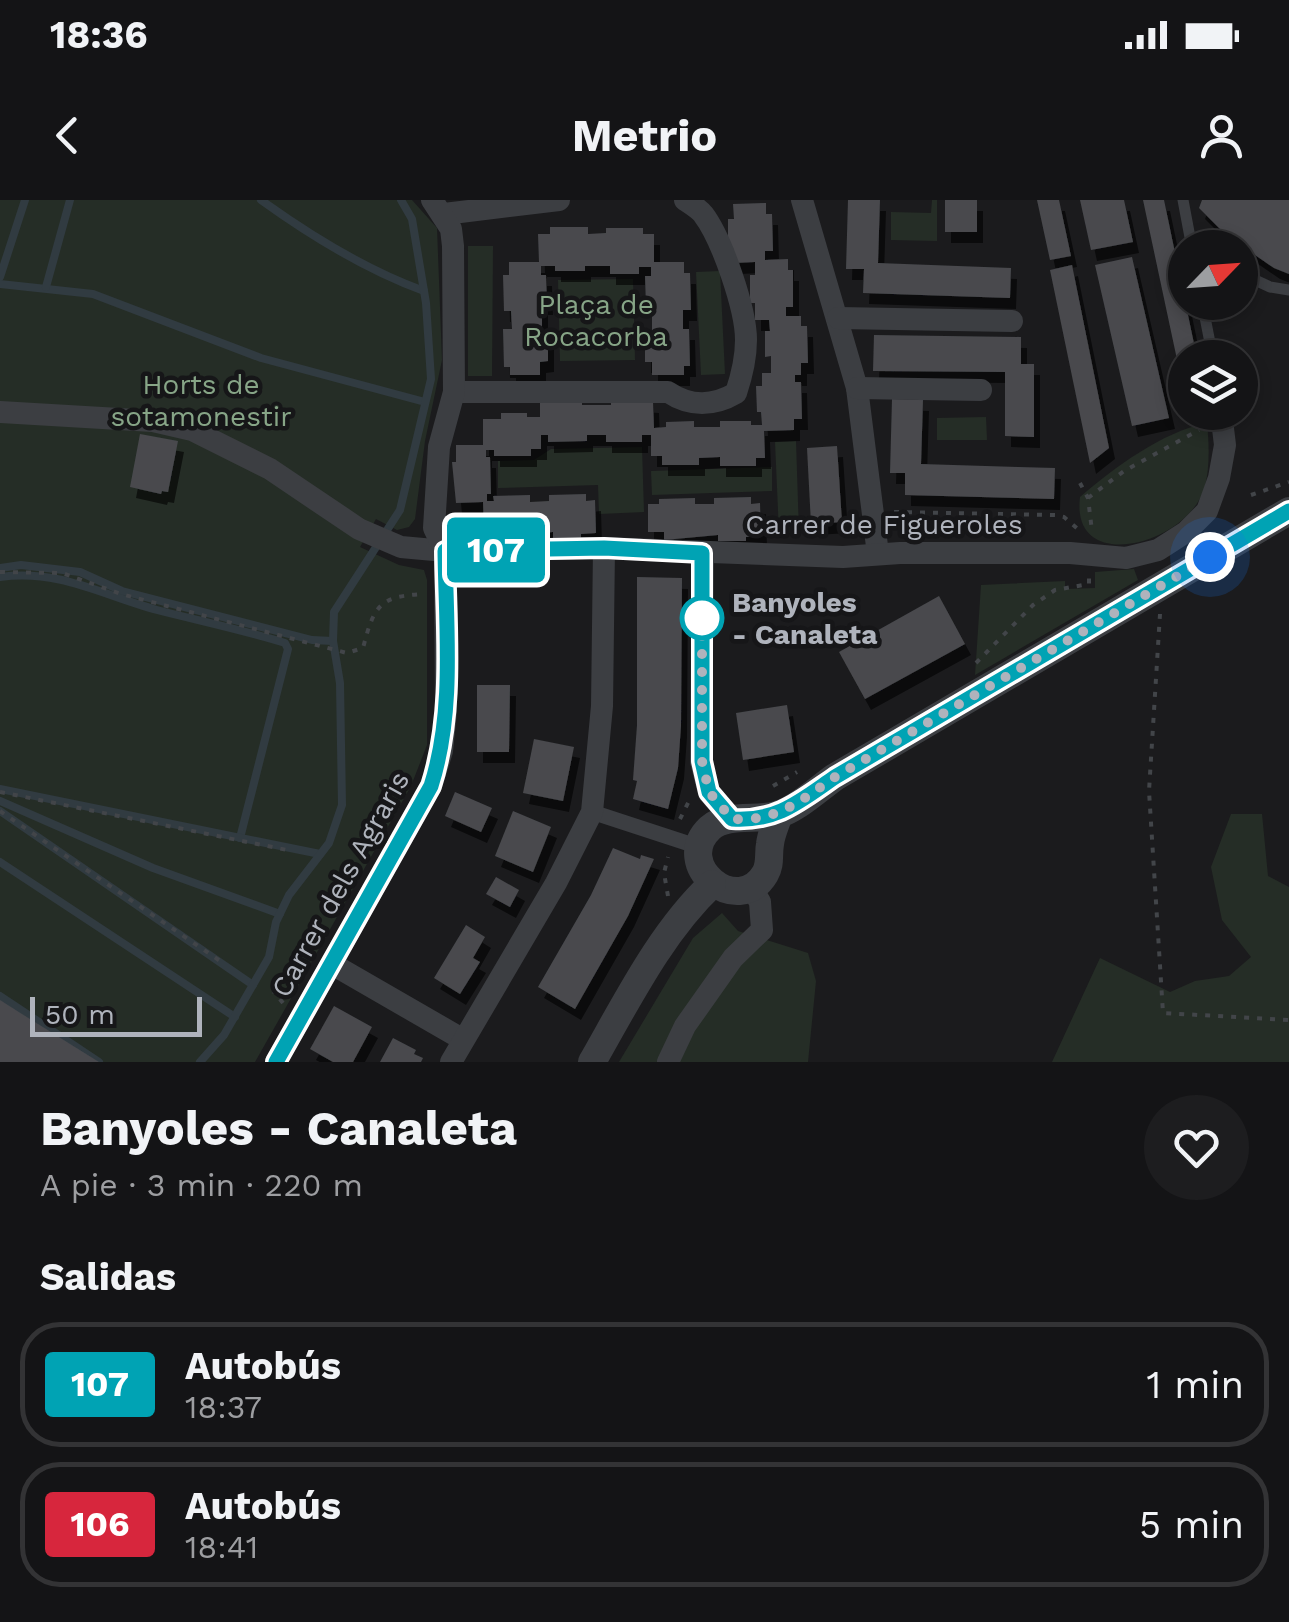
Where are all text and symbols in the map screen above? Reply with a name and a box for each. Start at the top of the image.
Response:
text: 18:36 [50,13,148,57]
icon: back [40,108,95,163]
icon: person [1194,108,1249,163]
text: Metrio [572,109,717,162]
north arrow [1168,230,1258,320]
map controls [1168,230,1258,430]
park label: Plaça de Rocacorba [524,288,668,353]
button: layers [1168,340,1258,430]
park label: Horts de sotamonestir [110,368,292,433]
street label: Carrer de Figueroles [745,508,1023,541]
line badge: 107 [438,518,554,582]
text: 107 [467,529,525,571]
your location [1185,532,1235,582]
place label: Banyoles - Canaleta [732,586,878,651]
marker: Banyoles - Canaleta [681,597,723,639]
street label: Carrer dels Agraris [265,765,416,1003]
scale bar [30,992,202,1036]
text: 50 m [45,998,115,1031]
button: heart [1144,1095,1249,1200]
text: Banyoles - Canaleta [40,1100,517,1157]
text: A pie · 3 min · 220 m [40,1166,363,1204]
text: Salidas [40,1255,176,1299]
text: Autobús [185,1344,341,1388]
text: 107 [71,1363,129,1405]
text: 1 min [1146,1363,1244,1407]
text: 18:37 [185,1388,262,1426]
text: Autobús [185,1484,341,1528]
text: 106 [70,1503,130,1545]
text: 5 min [1139,1503,1244,1547]
text: 18:41 [185,1528,258,1566]

